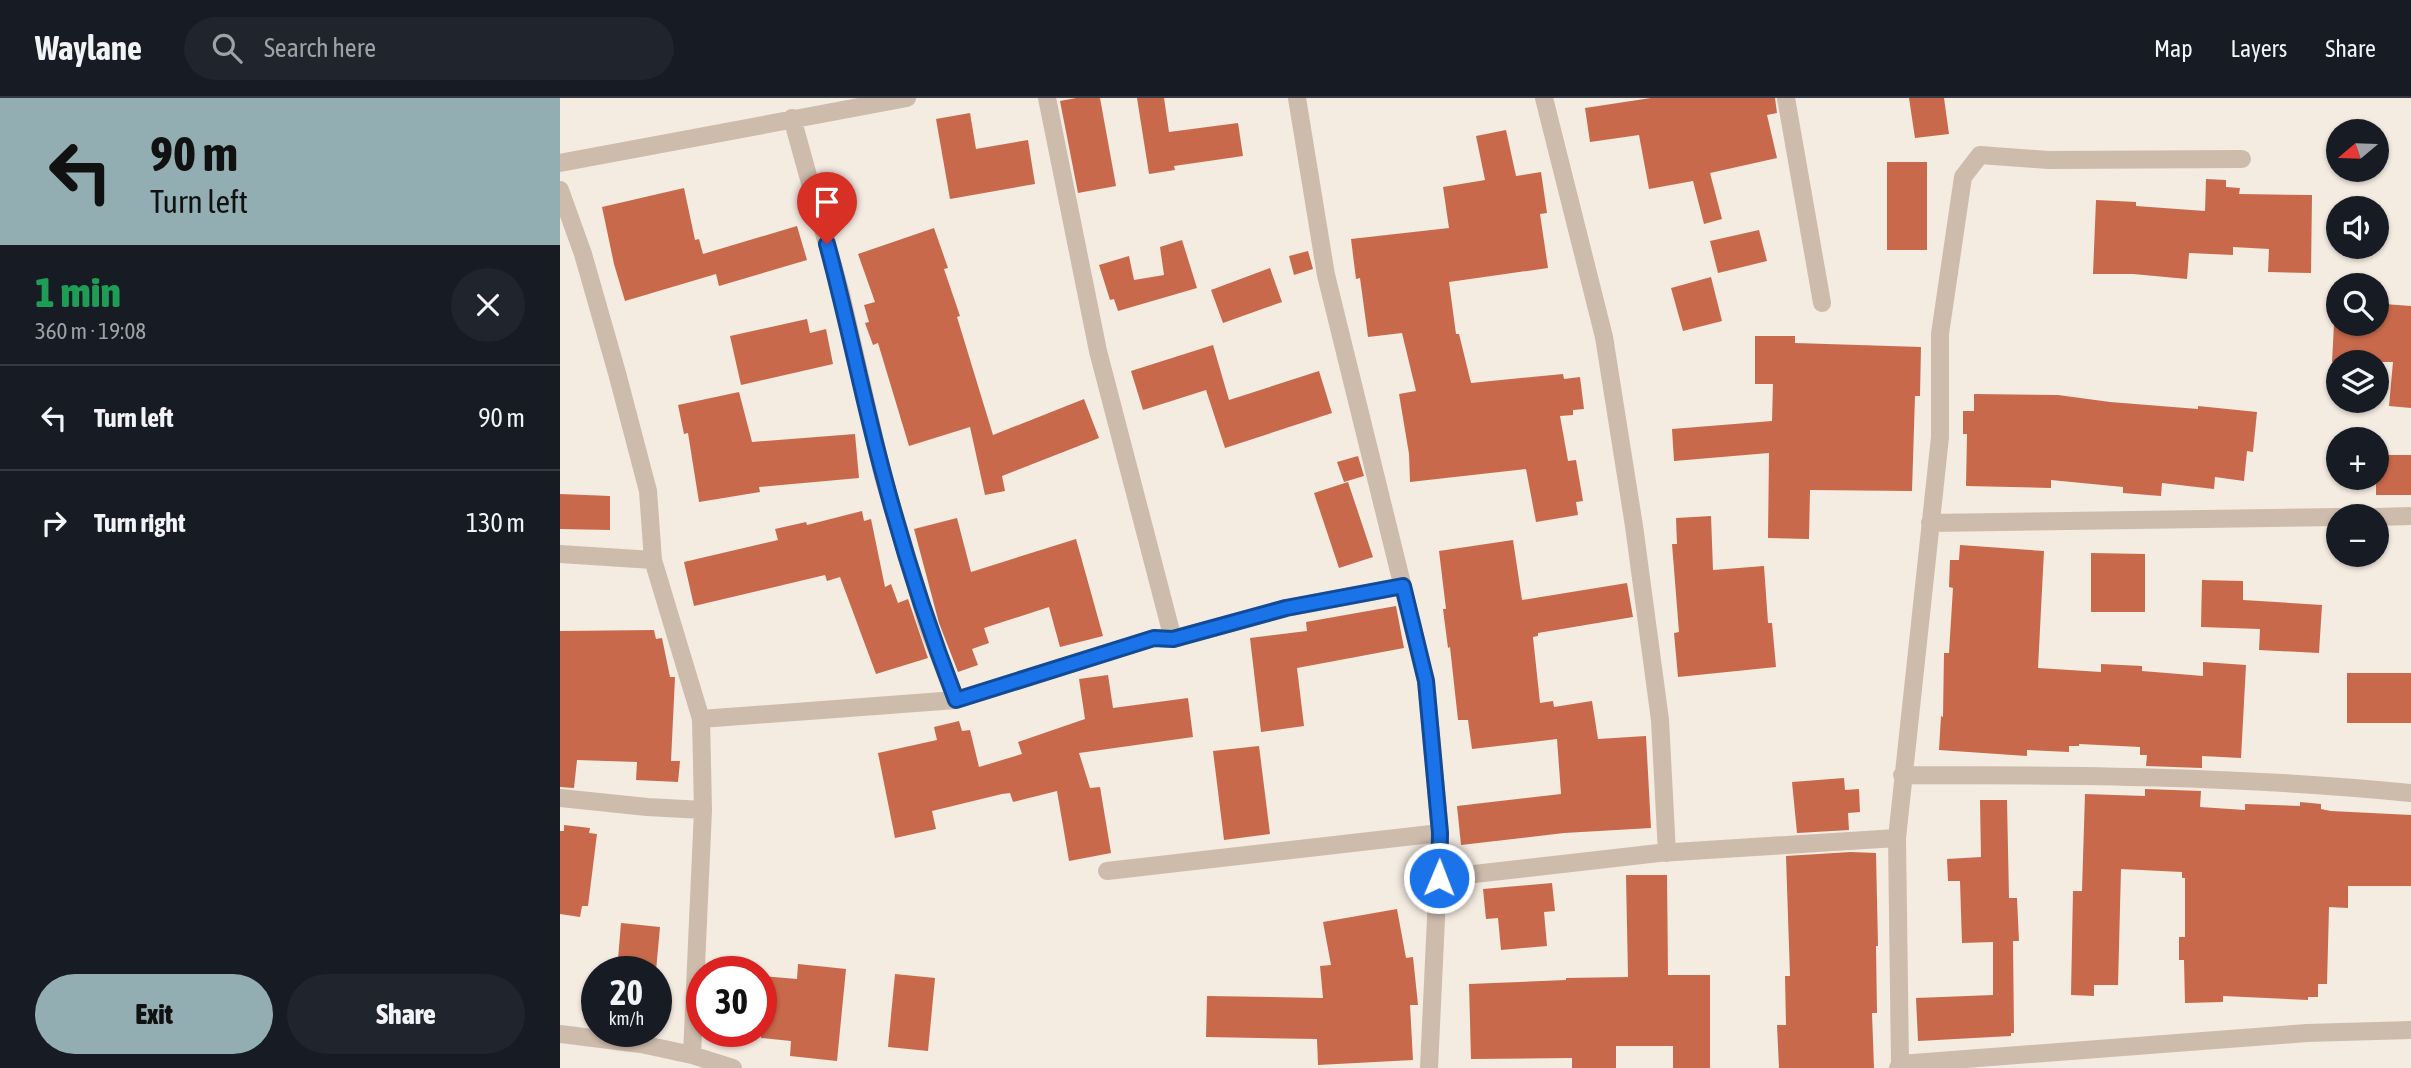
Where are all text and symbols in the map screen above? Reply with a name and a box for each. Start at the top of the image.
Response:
search box [184,17,674,80]
text: Waylane [35,29,142,67]
icon: search [208,29,246,67]
text: Search here [264,33,376,63]
text: Map [2154,35,2193,62]
text: Layers [2231,35,2287,62]
text: Share [2325,35,2376,62]
north arrow [2326,119,2389,182]
map controls [2326,119,2389,567]
text: 90 m [150,125,238,181]
icon: left [35,126,126,217]
pin [797,172,857,244]
text: Turn left [150,183,248,220]
icon: arrive [808,183,846,221]
button: sound [2326,196,2389,259]
text: 1 min [35,268,121,316]
button: close [451,268,525,342]
button: search [2326,273,2389,336]
text: 360 m · 19:08 [35,318,146,344]
button: layers [2326,350,2389,413]
icon: left [35,399,73,437]
text: Turn left [94,403,174,433]
text: 90 m [478,403,525,433]
button: + [2326,427,2389,490]
icon: right [35,504,73,542]
button: − [2326,504,2389,567]
text: Turn right [94,508,185,538]
text: 130 m [466,508,525,538]
position arrow [1402,841,1476,915]
speed limit sign: 30 [686,956,777,1047]
text: 20 [610,972,643,1012]
button: Exit [35,974,273,1054]
button: Share [287,974,525,1054]
text: km/h [609,1008,644,1029]

